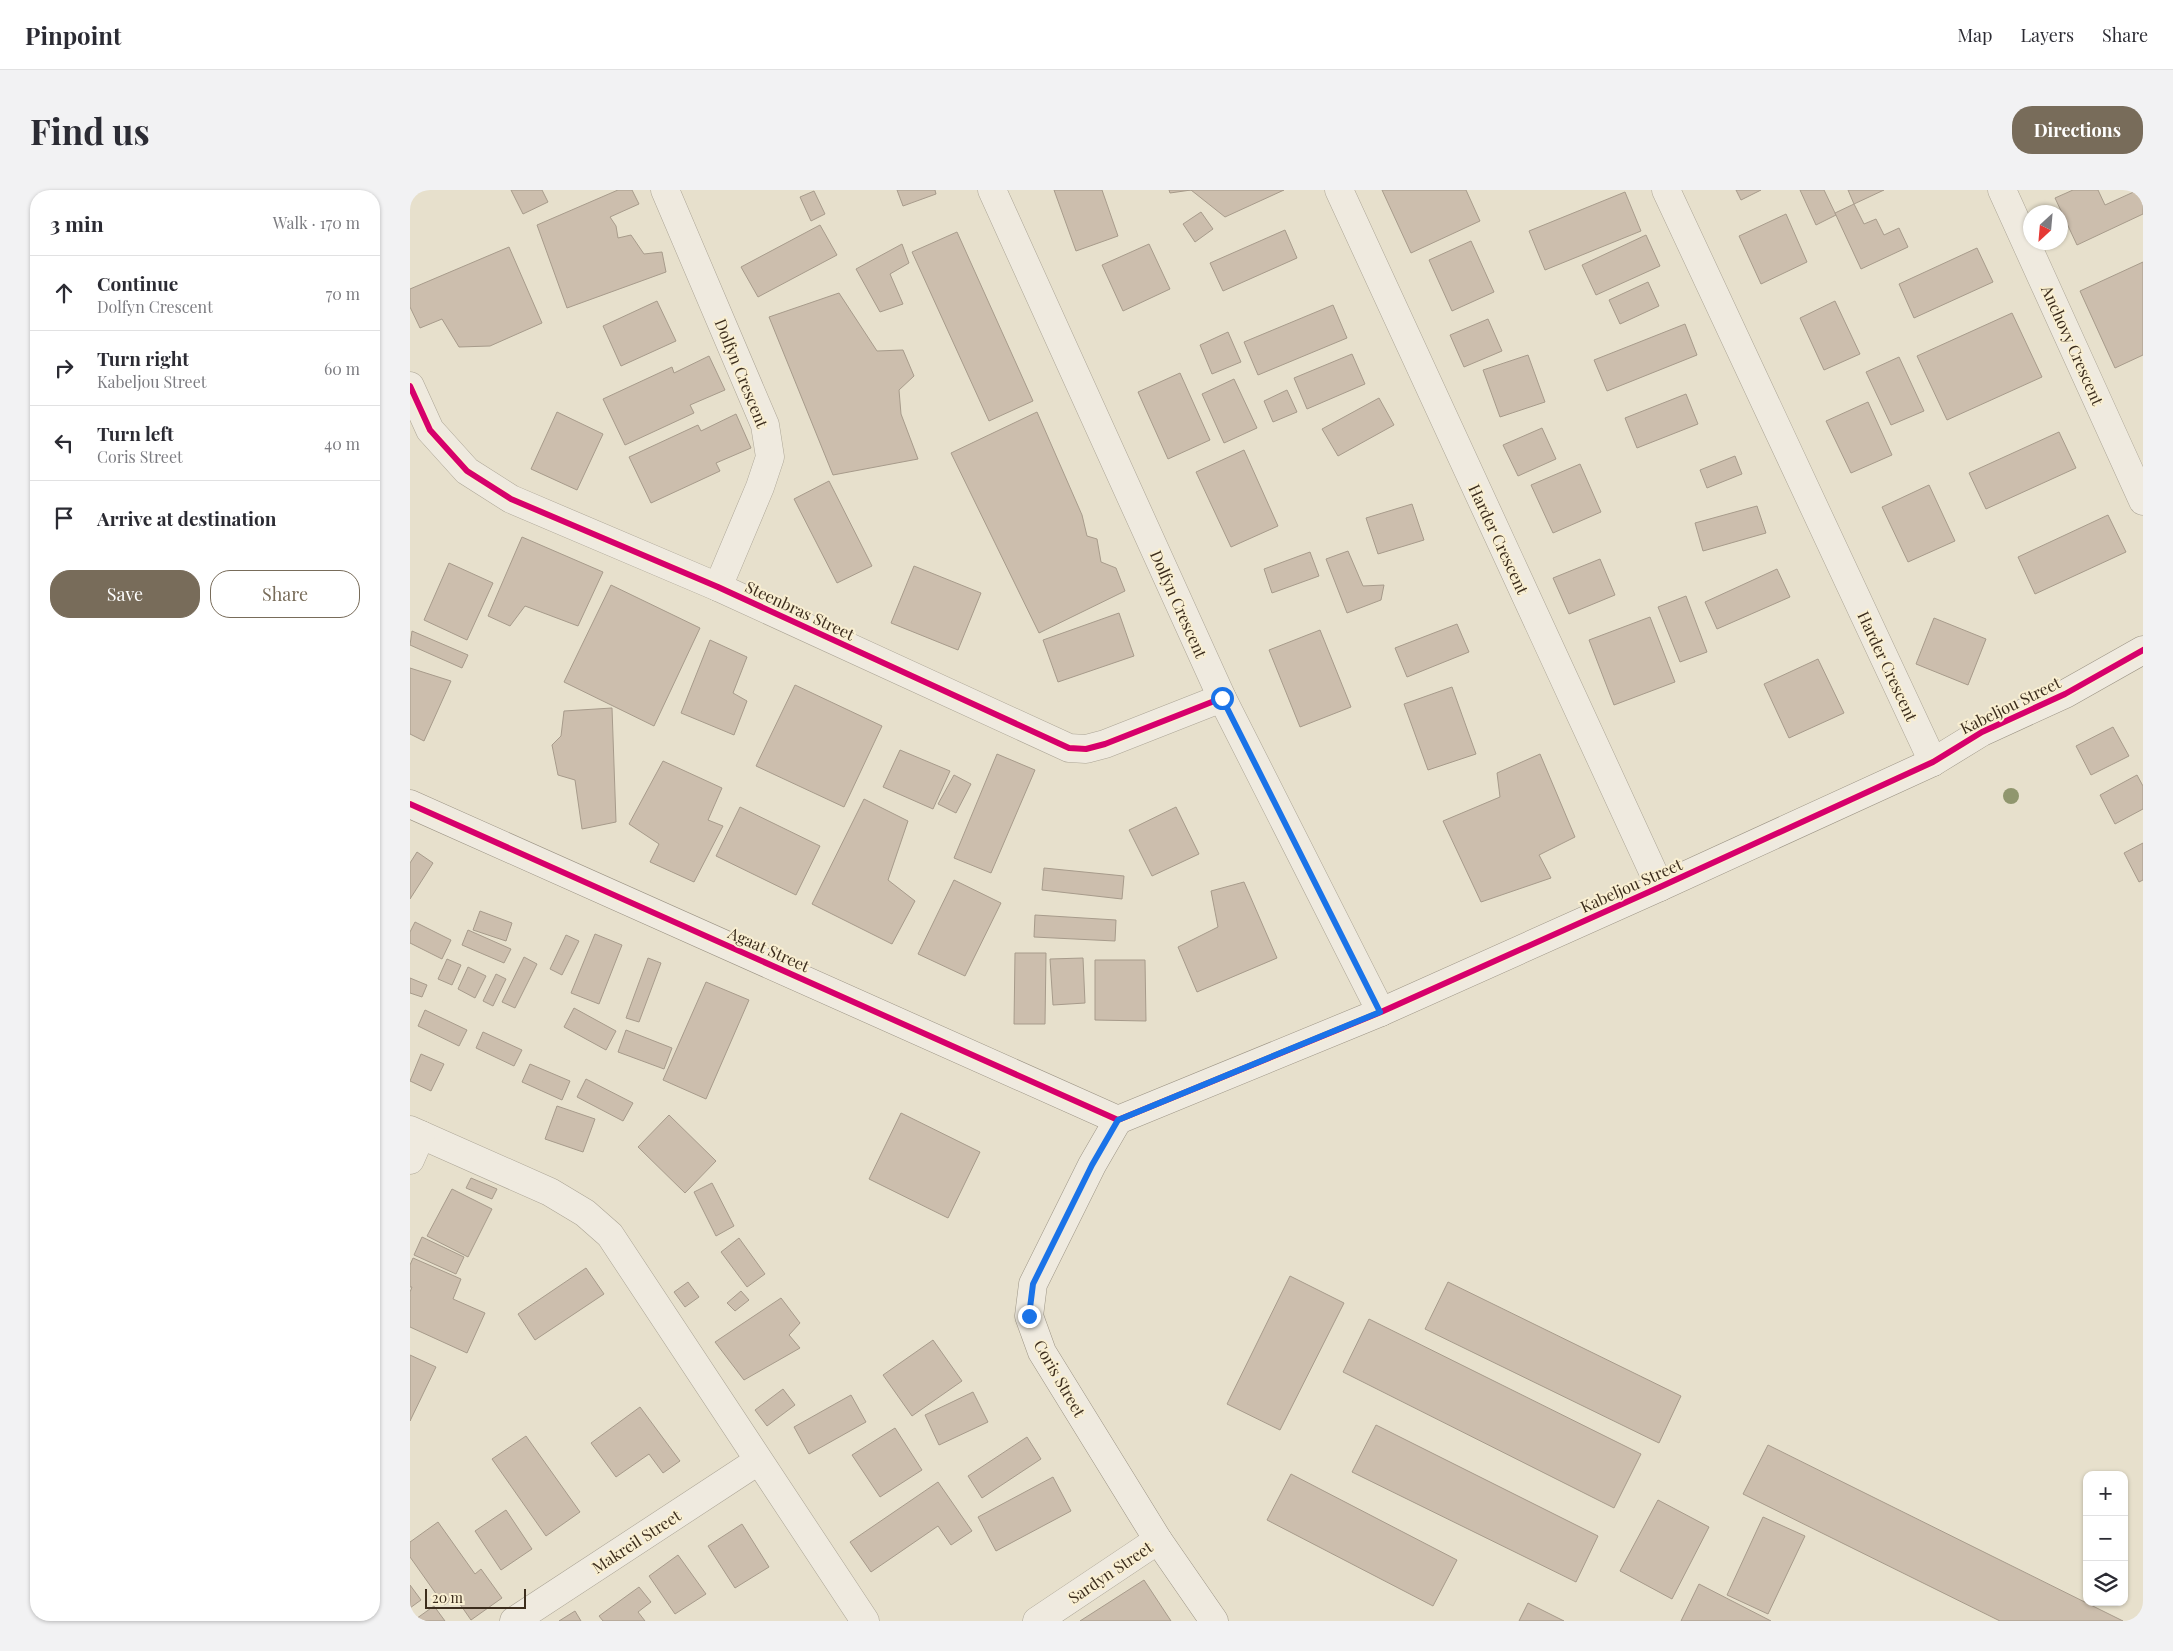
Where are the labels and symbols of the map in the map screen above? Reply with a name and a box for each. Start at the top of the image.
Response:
north arrow [2023,205,2068,250]
street label: Anchovy Crescent [2037,281,2109,409]
street label: Dolfyn Crescent [711,315,774,431]
street label: Harder Crescent [1464,481,1534,598]
street label: Dolfyn Crescent [1146,547,1212,661]
street label: Steenbras Street [742,575,858,645]
street label: Harder Crescent [1853,608,1923,725]
street label: Kabeljou Street [1956,671,2064,738]
route start [1211,687,1234,710]
street label: Kabeljou Street [1577,853,1686,917]
street label: Agaat Street [724,921,813,976]
route end [1018,1305,1041,1328]
street label: Coris Street [1029,1336,1091,1421]
street label: Makreil Street [588,1504,685,1578]
street label: Sardyn Street [1064,1536,1156,1608]
scale bar [425,1586,526,1609]

